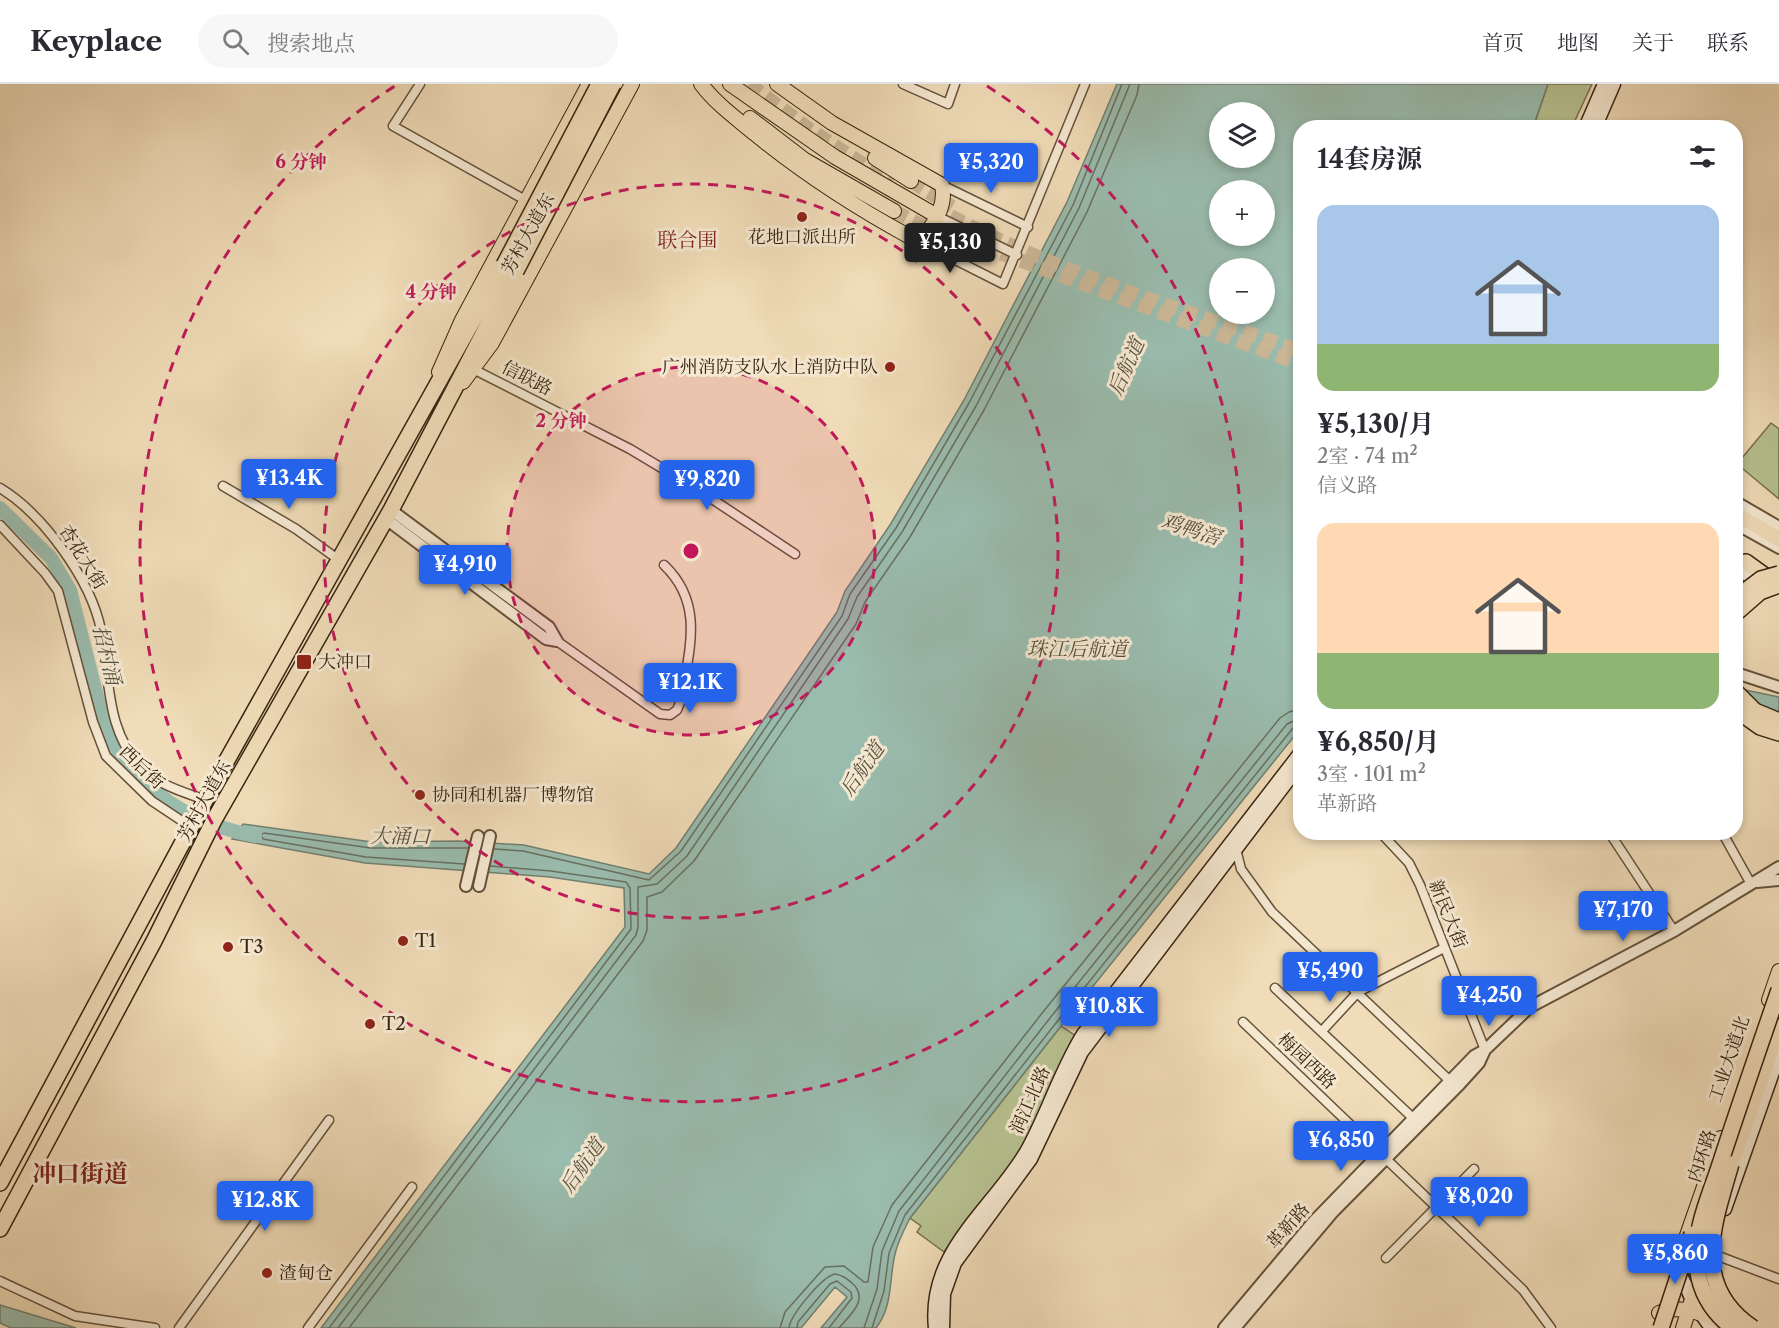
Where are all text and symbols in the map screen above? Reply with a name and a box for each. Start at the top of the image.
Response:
search box [198,14,618,68]
text: Keyplace [30,24,162,58]
icon: search [219,25,252,58]
text: 搜索地点 [267,30,355,57]
text: 首页 [1482,30,1524,55]
text: 地图 [1557,30,1599,55]
text: 关于 [1632,30,1674,55]
text: 联系 [1707,30,1749,55]
map controls [1209,102,1275,324]
button: layers [1209,102,1275,168]
icon: filters [1686,140,1719,173]
pin: ¥5,320 [942,143,1040,194]
text: 14套房源 [1317,143,1422,175]
text: ¥5,320 [958,150,1024,174]
text: 6 分钟 [275,151,327,173]
button: + [1209,180,1275,246]
street label: 芳村大道东 [497,189,559,279]
marker: 花地口派出所 [795,210,809,224]
pin: ¥5,130 [901,223,999,274]
place label: 花地口派出所 [748,226,856,248]
district label: 联合围 [657,228,717,252]
text: ¥5,130 [918,230,982,254]
icon: home [1464,244,1572,352]
button: − [1209,258,1275,324]
text: 4 分钟 [405,281,457,303]
water label: 后航道 [1103,332,1150,399]
street label: 信联路 [498,356,556,400]
place label: 广州消防支队水上消防中队 [662,356,878,378]
marker: 广州消防支队水上消防中队 [883,360,897,374]
text: ¥5,130/月 [1317,408,1435,440]
text: 2 分钟 [535,410,587,432]
text: 2室 · 74 m² [1317,444,1418,468]
pin: ¥13.4K [240,459,338,510]
pin: ¥9,820 [658,460,756,511]
text: ¥13.4K [255,466,323,490]
text: ¥9,820 [673,467,741,491]
text: 信义路 [1317,473,1377,497]
water label: 鸡鸭滘 [1159,508,1226,551]
street label: 杏花大街 [55,521,111,593]
centre of rings [681,541,701,561]
pin: ¥4,910 [416,545,514,596]
text: ¥4,910 [433,552,497,576]
icon: home [1464,562,1572,670]
water label: 招村涌 [88,623,126,689]
water label: 珠江后航道 [1027,637,1130,661]
place label: 大冲口 [318,651,372,673]
marker: 大冲口 [295,653,313,671]
pin: ¥12.1K [641,663,739,714]
text: ¥12.1K [657,670,723,694]
text: ¥6,850/月 [1317,726,1440,758]
water label: 后航道 [835,735,891,800]
street label: 西后街 [115,740,169,794]
street label: 芳村大道东 [173,756,235,846]
text: 3室 · 101 m² [1317,762,1426,786]
place label: 协同和机器厂博物馆 [432,784,594,806]
marker: 协同和机器厂博物馆 [413,788,427,802]
text: 革新路 [1317,791,1377,815]
water label: 大涌口 [370,823,432,849]
street label: 新民大街 [1424,877,1472,951]
pin: ¥7,170 [1574,891,1672,942]
text: ¥7,170 [1593,898,1653,922]
place label: T1 [415,930,436,952]
marker: T1 [396,934,410,948]
place label: T3 [240,936,263,958]
marker: T3 [221,940,235,954]
pin: ¥5,490 [1281,952,1379,1003]
text: ¥5,490 [1297,959,1363,983]
pin: ¥4,250 [1440,976,1538,1027]
text: ¥4,250 [1456,983,1522,1007]
pin: ¥10.8K [1060,987,1158,1038]
text: ¥10.8K [1075,994,1143,1018]
place label: T2 [382,1013,406,1035]
street label: 工业大道北 [1704,1013,1754,1105]
marker: T2 [363,1017,377,1031]
street label: 梅园西路 [1273,1028,1341,1094]
street label: 润江北路 [1005,1063,1055,1137]
pin: ¥6,850 [1292,1121,1390,1172]
street label: 内环路 [1683,1127,1721,1185]
text: ¥6,850 [1307,1128,1375,1152]
water label: 后航道 [555,1132,611,1197]
district label: 冲口街道 [32,1159,128,1188]
pin: ¥8,020 [1430,1177,1528,1228]
pin: ¥12.8K [216,1181,314,1232]
text: ¥8,020 [1445,1184,1513,1208]
text: ¥12.8K [231,1188,299,1212]
street label: 革新路 [1262,1198,1314,1254]
pin: ¥5,860 [1626,1234,1724,1285]
text: ¥5,860 [1641,1241,1709,1265]
place label: 渣甸仓 [279,1262,333,1284]
marker: 渣甸仓 [260,1266,274,1280]

